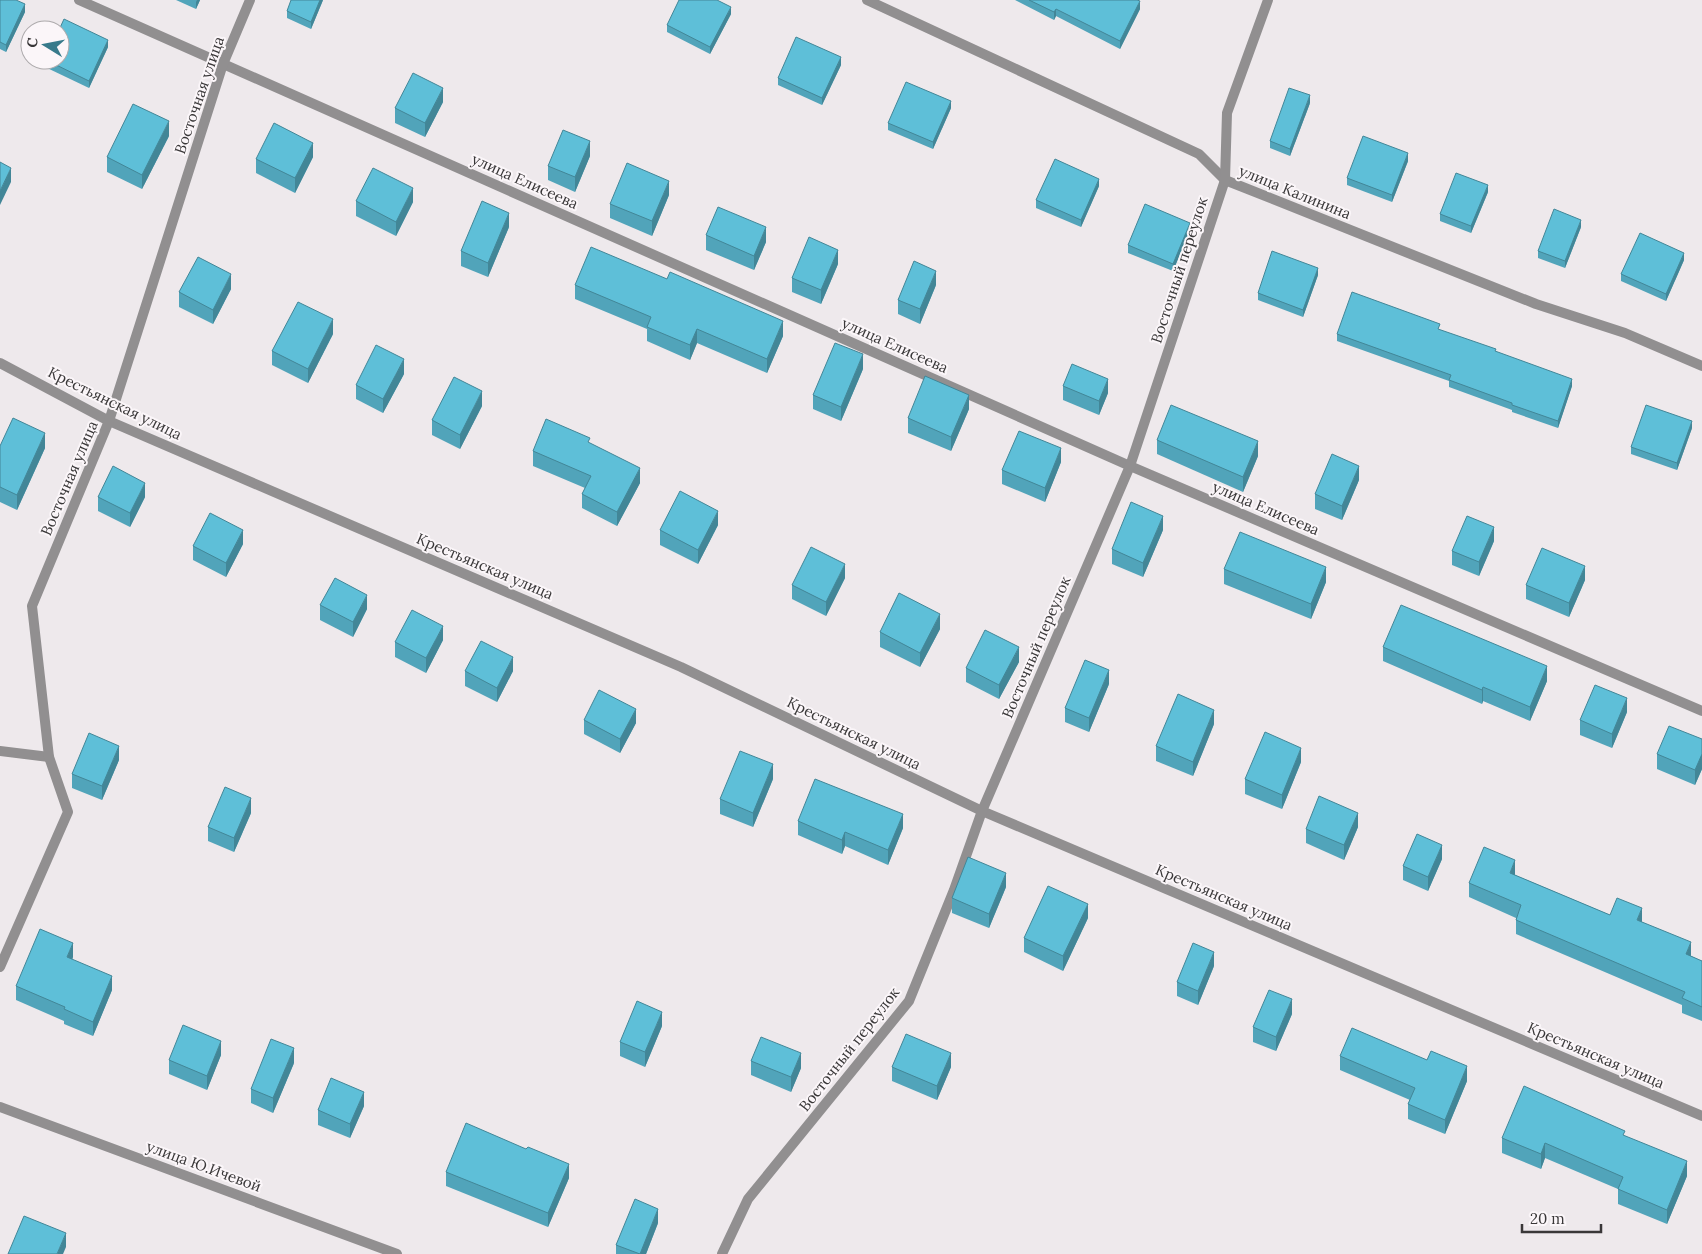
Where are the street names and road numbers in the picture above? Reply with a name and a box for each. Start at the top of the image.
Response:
street label: Восточная улица [170,34,228,156]
street label: улица Елисеева [469,149,581,213]
street label: улица Калинина [1236,161,1354,223]
street label: Восточный переулок [1146,195,1212,345]
street label: улица Елисеева [839,313,951,377]
street label: Крестьянская улица [45,362,185,444]
street label: Восточная улица [36,417,102,538]
street label: улица Елисеева [1210,477,1323,539]
street label: Крестьянская улица [414,529,557,604]
street label: Восточный переулок [997,573,1075,721]
street label: Крестьянская улица [784,692,924,774]
street label: Крестьянская улица [1153,860,1296,935]
street label: Восточный переулок [795,983,903,1115]
street label: Крестьянская улица [1525,1018,1668,1093]
street label: улица Ю.Ичевой [144,1136,264,1196]

